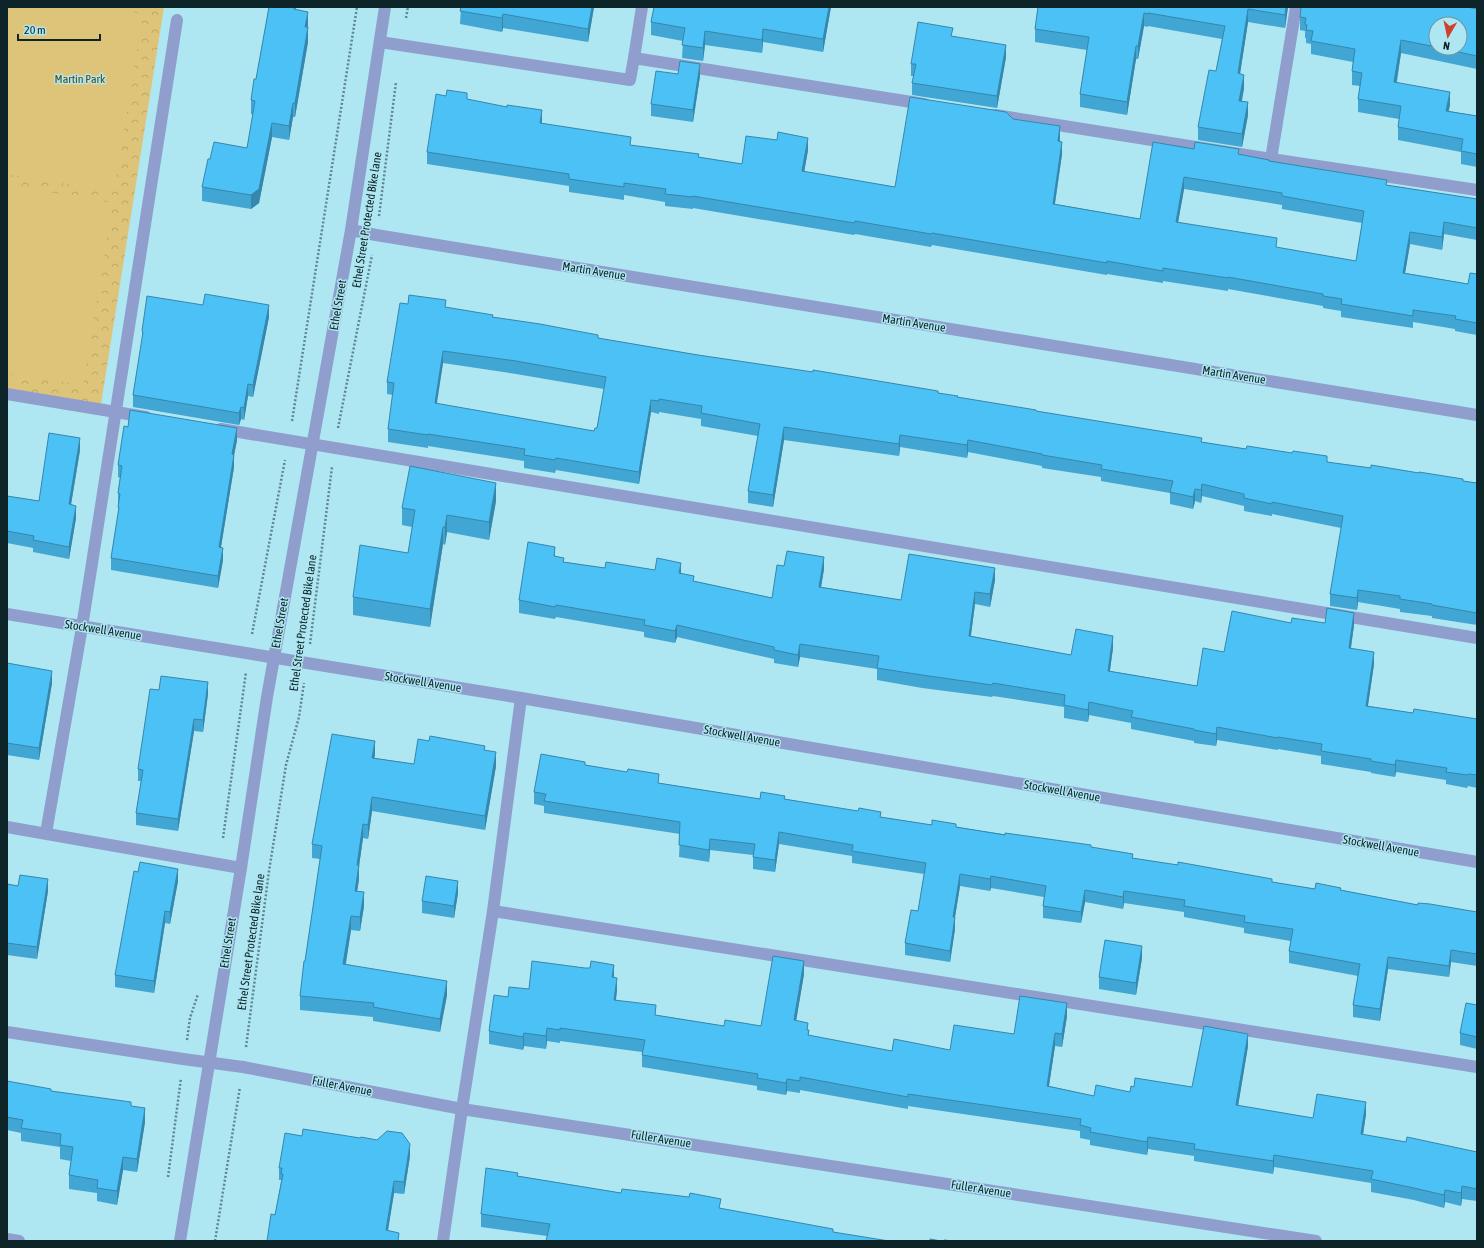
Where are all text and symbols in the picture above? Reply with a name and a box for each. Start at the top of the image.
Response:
scale bar [18,16,100,42]
north arrow [1428,16,1468,56]
text: 20 m [24,23,46,37]
text: N [1442,39,1451,52]
park label: Martin Park [55,72,106,86]
street label: Ethel Street Protected Bike lane [349,151,385,289]
street label: Martin Avenue [561,259,627,283]
street label: Ethel Street [327,278,349,331]
street label: Martin Avenue [881,311,947,335]
street label: Martin Avenue [1201,363,1267,387]
street label: Ethel Street Protected Bike lane [286,554,320,692]
street label: Ethel Street [269,596,291,649]
street label: Stockwell Avenue [64,617,142,643]
street label: Stockwell Avenue [384,669,462,695]
street label: Stockwell Avenue [703,722,781,750]
street label: Stockwell Avenue [1023,777,1101,805]
street label: Stockwell Avenue [1342,832,1420,860]
street label: Ethel Street Protected Bike lane [234,873,268,1011]
street label: Ethel Street [217,916,239,969]
street label: Fuller Avenue [311,1073,373,1099]
street label: Fuller Avenue [630,1127,692,1151]
street label: Fuller Avenue [950,1177,1012,1201]

